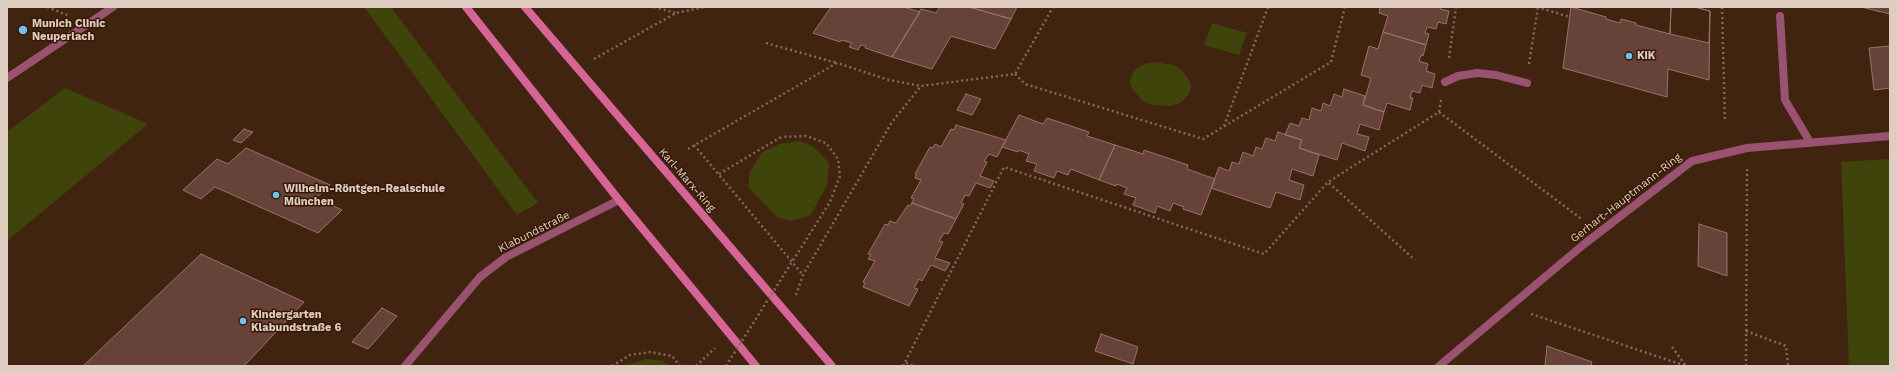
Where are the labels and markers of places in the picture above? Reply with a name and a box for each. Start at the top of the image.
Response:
place label: Munich Clinic Neuperlach [32,17,106,43]
marker: Munich Clinic Neuperlach [17,24,29,36]
place label: KiK [1637,49,1655,63]
marker: KiK [1624,51,1634,61]
place label: Wilhelm-Röntgen-Realschule München [284,182,445,208]
marker: Wilhelm-Röntgen-Realschule München [271,190,281,200]
place label: Kindergarten Klabundstraße 6 [251,308,341,334]
marker: Kindergarten Klabundstraße 6 [238,316,248,326]

